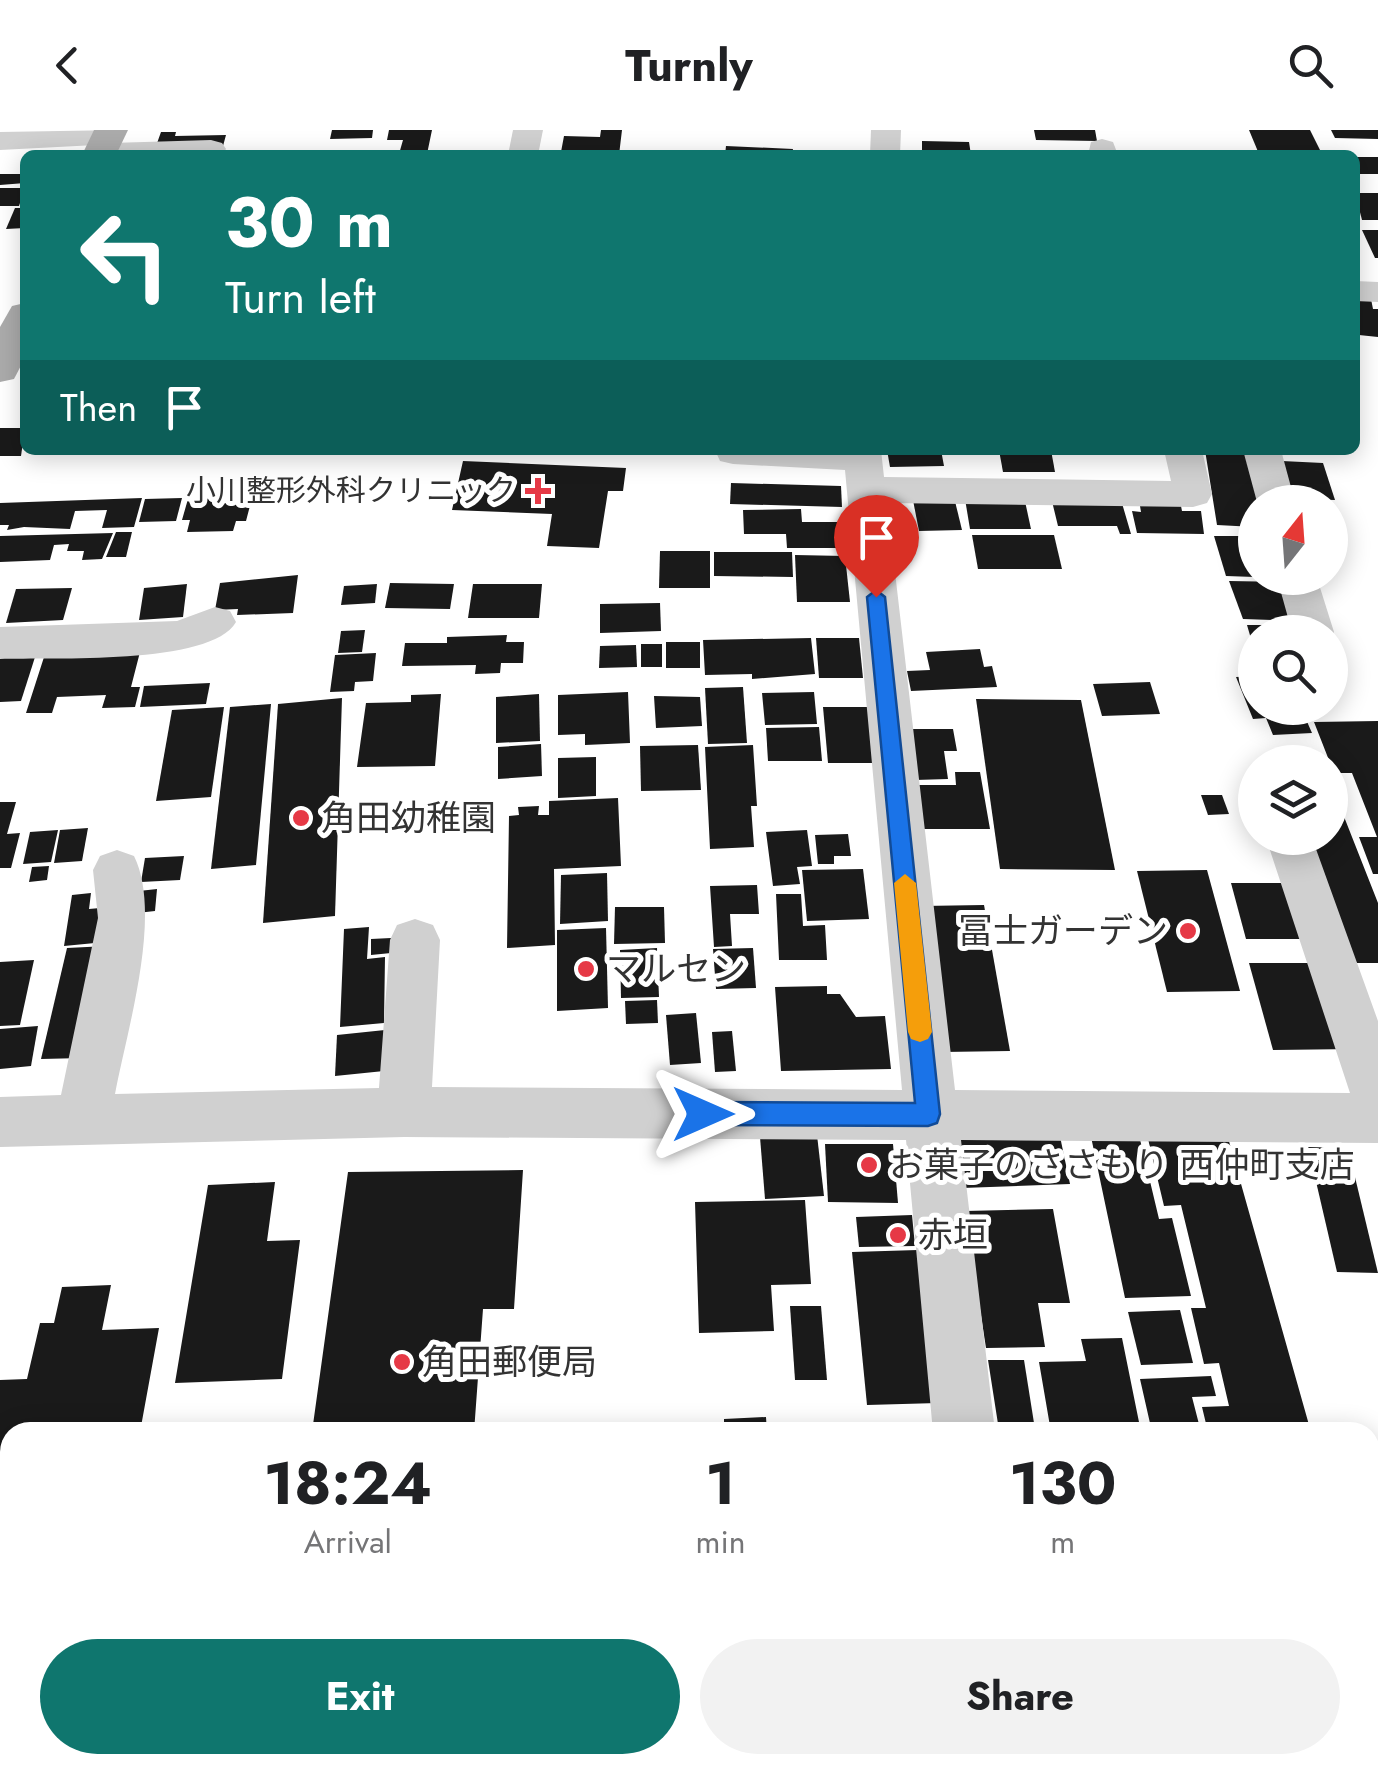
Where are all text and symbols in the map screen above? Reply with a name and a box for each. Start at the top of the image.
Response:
text: Turnly [625,33,753,98]
icon: back [40,38,95,93]
icon: search [1283,38,1338,93]
text: 30 m [225,172,393,273]
icon: left [60,190,190,320]
text: Turn left [225,265,376,330]
text: Then [60,380,137,435]
icon: arrive [157,380,212,435]
place label: 小川整形外科クリニック [186,469,516,512]
marker: 小川整形外科クリニック [525,478,551,504]
north arrow [1238,485,1348,595]
map controls [1238,485,1348,855]
pin [834,495,919,598]
icon: arrive [849,510,904,565]
button: search [1238,615,1348,725]
button: layers [1238,745,1348,855]
place label: 角田幼稚園 [321,793,496,843]
marker: 角田幼稚園 [290,807,312,829]
place label: 冨士ガーデン [958,906,1168,956]
marker: 冨士ガーデン [1177,920,1199,942]
place label: マルセン [606,944,746,994]
marker: マルセン [575,958,597,980]
position arrow [651,1062,755,1166]
place label: お菓子のささもり 西仲町支店 [889,1140,1355,1190]
marker: お菓子のささもり 西仲町支店 [858,1154,880,1176]
place label: 赤垣 [918,1210,988,1260]
marker: 赤垣 [887,1224,909,1246]
place label: 角田郵便局 [422,1337,597,1387]
marker: 角田郵便局 [391,1351,413,1373]
text: 18:24 [263,1440,432,1527]
text: 1 [705,1440,736,1527]
text: 130 [1009,1440,1117,1527]
text: Arrival [304,1519,392,1565]
text: min [696,1519,746,1565]
text: m [1050,1519,1075,1565]
button: Exit [40,1639,680,1754]
button: Share [700,1639,1340,1754]

